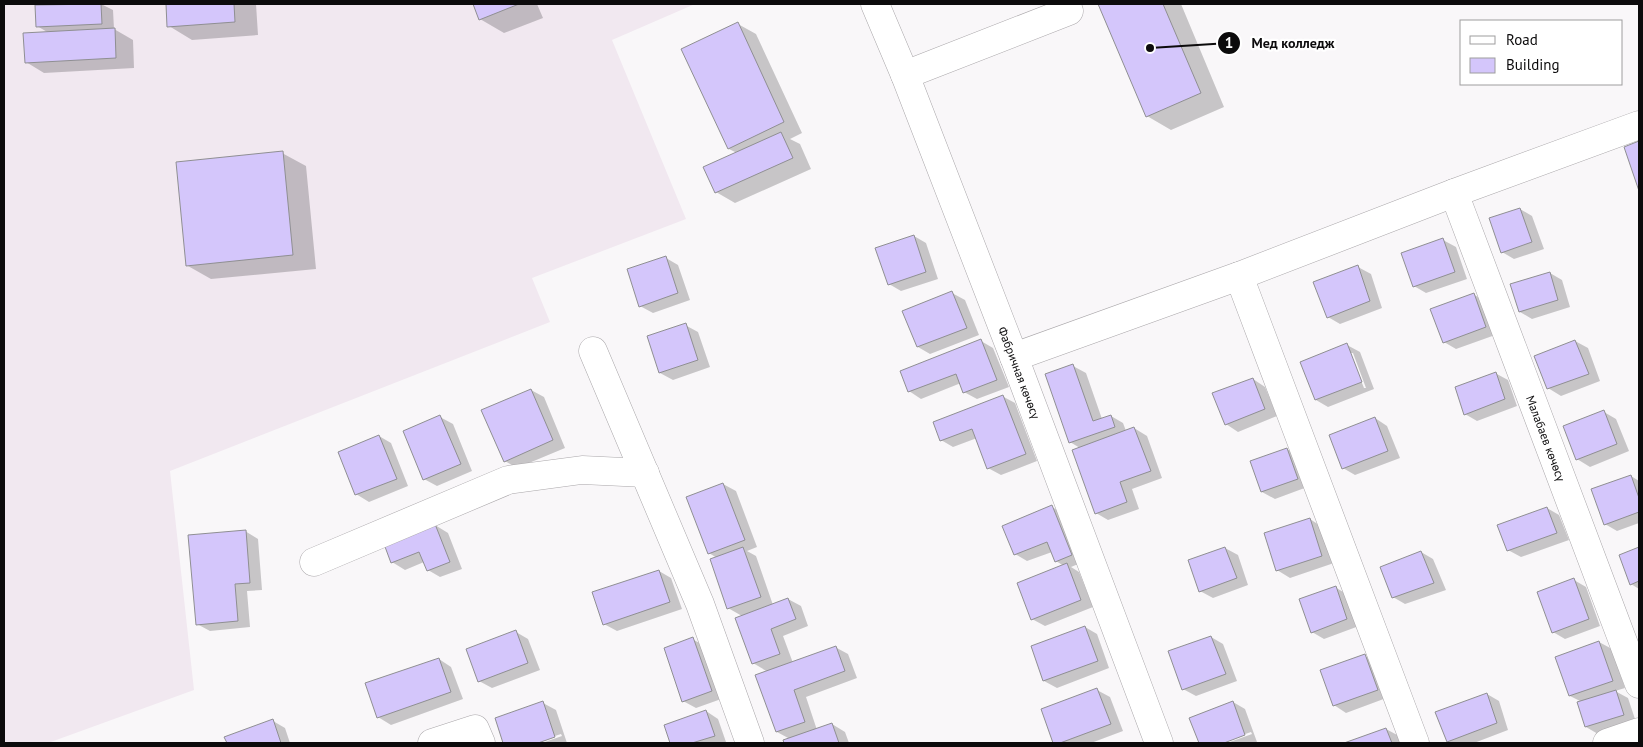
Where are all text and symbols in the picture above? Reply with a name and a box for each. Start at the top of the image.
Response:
legend [1460,20,1623,85]
callout: Мед колледж [1216,28,1344,57]
text: Road [1506,30,1538,49]
text: 1 [1225,33,1233,52]
text: Мед колледж [1252,34,1335,52]
text: Building [1506,55,1560,74]
street label: Фабричная көчөсү [995,324,1044,421]
street label: Малабаев көчөсү [1523,393,1569,483]

